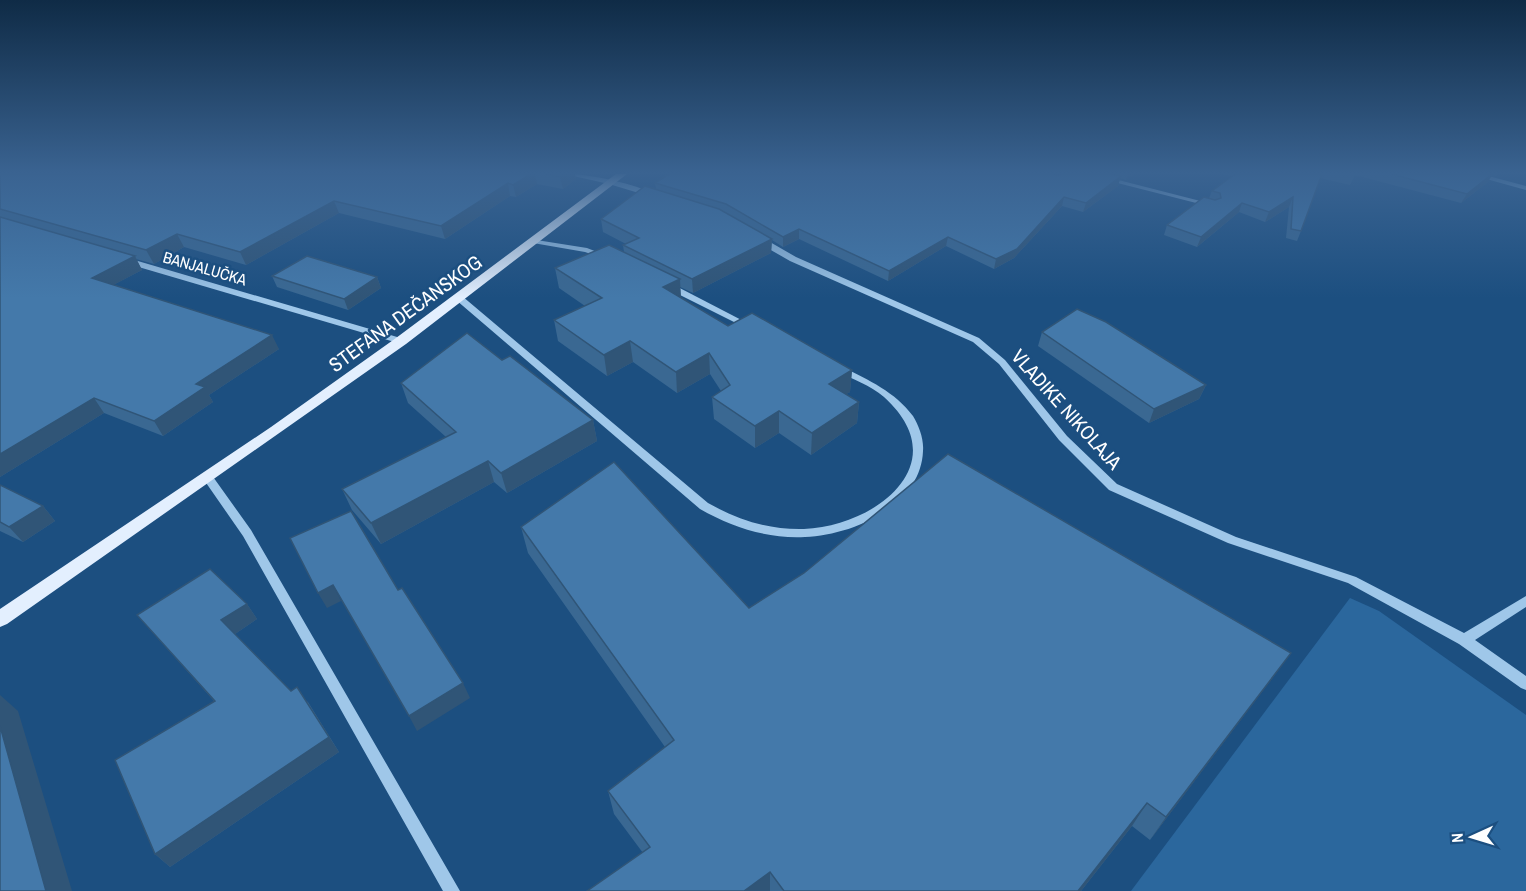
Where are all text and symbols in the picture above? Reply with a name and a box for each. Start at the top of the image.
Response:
street label: BANJALUČKA [161,246,250,290]
street label: STEFANA DEČANSKOG [323,248,487,378]
street label: VLADIKE NIKOLAJA [1006,343,1128,475]
north arrow [1442,807,1502,867]
text: N [1446,833,1468,844]

